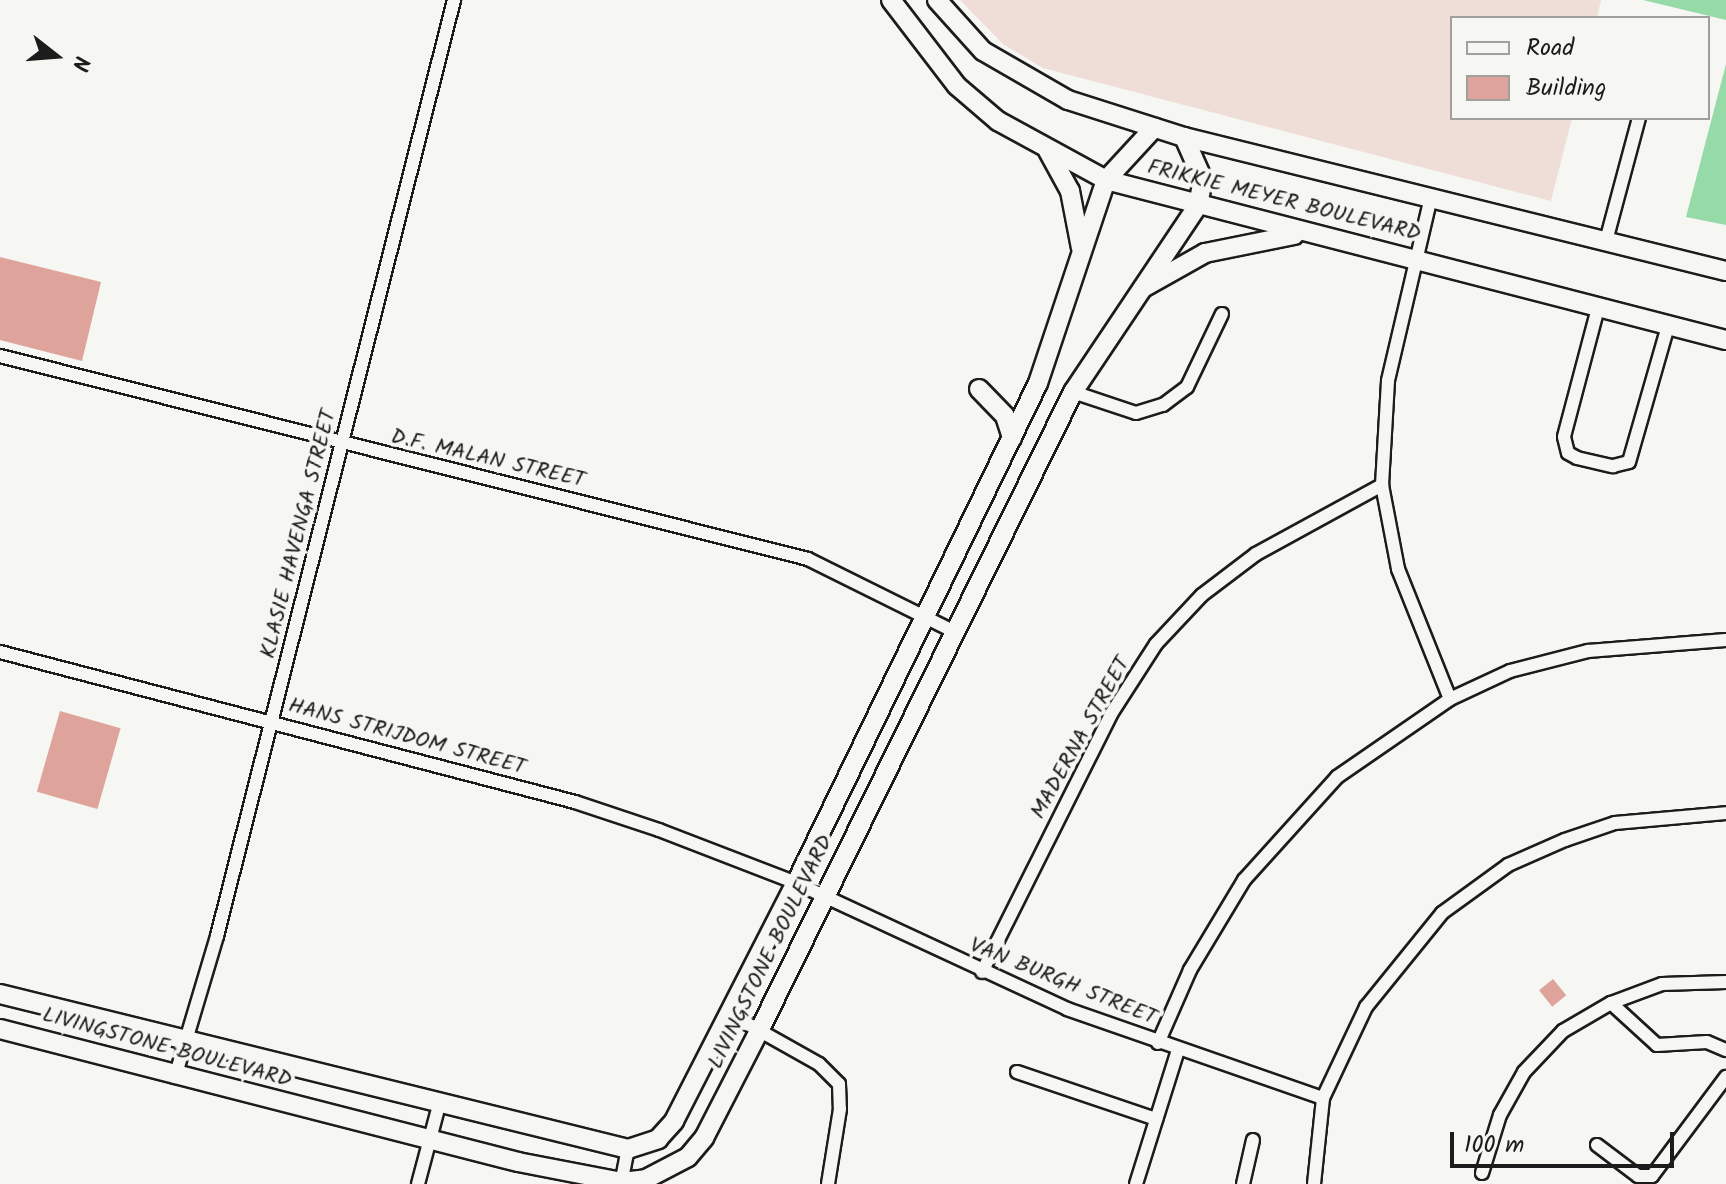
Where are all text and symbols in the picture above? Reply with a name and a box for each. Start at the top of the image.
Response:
north arrow [16,16,96,96]
legend [1450,16,1710,120]
text: Road [1526,29,1574,68]
text: N [61,51,98,75]
text: Building [1526,69,1606,108]
street label: FRIKKIE MEYER BOULEVARD [1145,154,1423,248]
street label: KLASIE HAVENGA STREET [255,407,343,661]
street label: D.F. MALAN STREET [388,424,588,494]
street label: MADERNA STREET [1025,652,1137,824]
street label: HANS STRIJDOM STREET [285,693,529,781]
street label: LIVINGSTONE BOULEVARD [703,831,839,1073]
street label: VAN BURGH STREET [966,932,1160,1032]
street label: LIVINGSTONE BOULEVARD [40,1002,294,1094]
scale bar [1454,1116,1678,1166]
text: 100 m [1464,1126,1524,1165]

